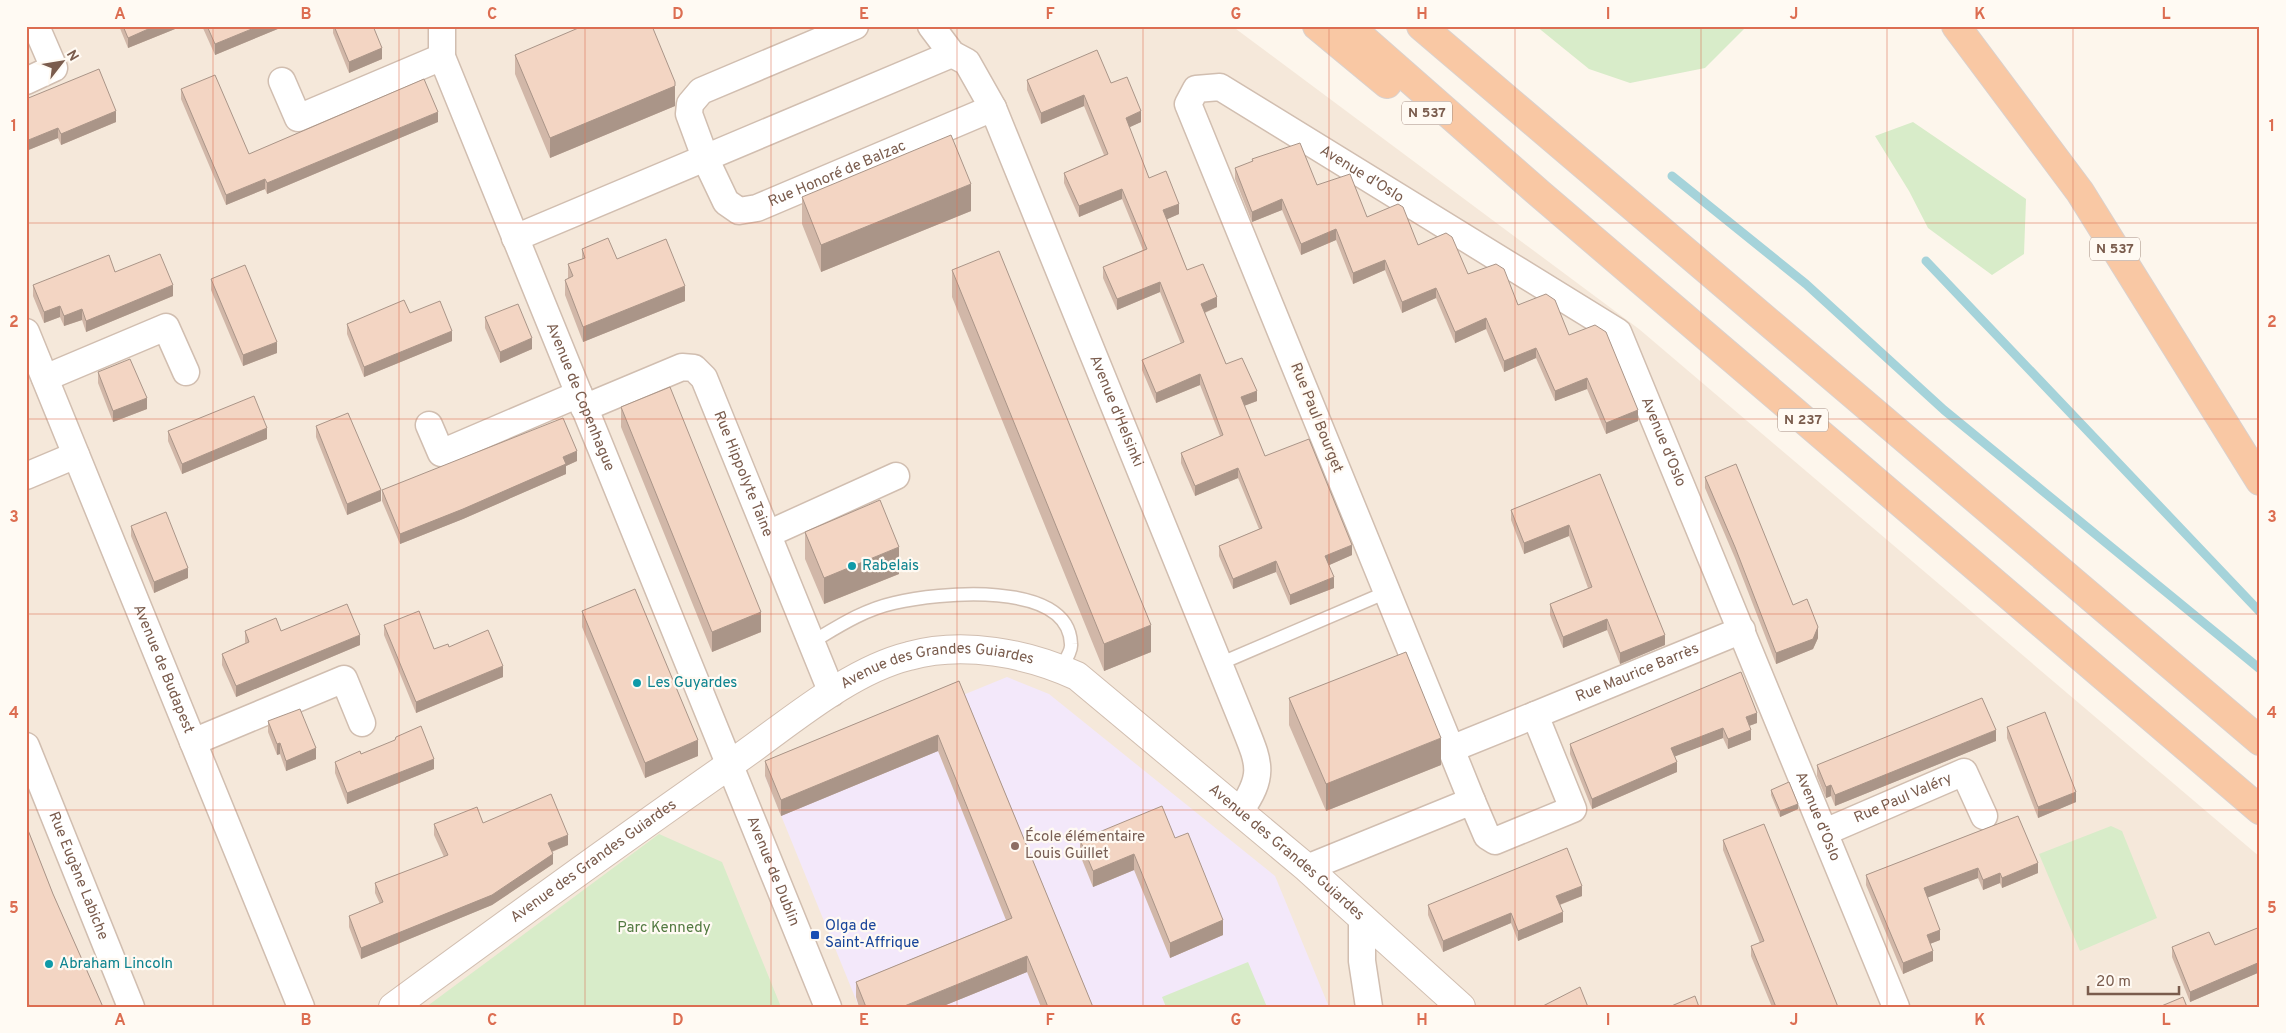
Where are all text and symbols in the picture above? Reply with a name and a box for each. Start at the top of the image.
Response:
text: A [114,5,126,25]
text: B [300,5,312,25]
text: C [487,5,497,25]
text: D [672,5,684,25]
text: E [859,5,869,25]
text: F [1045,5,1055,25]
text: G [1231,5,1241,25]
text: H [1416,5,1428,25]
text: I [1606,5,1610,25]
text: J [1790,5,1798,25]
text: K [1974,5,1986,25]
text: L [2161,5,2171,25]
north arrow [38,38,88,88]
text: N [62,47,82,65]
road number: N 537 [1402,102,1452,125]
text: 1 [11,117,17,137]
text: 1 [2269,117,2275,137]
street label: Rue Honoré de Balzac [766,136,909,212]
street label: Avenue d'Oslo [1316,141,1407,207]
road number: N 537 [2090,238,2140,260]
text: 2 [9,313,19,333]
text: 2 [2267,313,2277,333]
street label: Avenue de Copenhague [541,320,619,474]
street label: Avenue d'Helsinki [1085,352,1147,470]
street label: Rue Paul Bourget [1285,360,1347,476]
street label: Avenue d'Oslo [1636,394,1690,490]
street label: Rue Hippolyte Taine [709,408,777,540]
road number: N 237 [1778,408,1828,432]
text: 3 [9,508,19,528]
text: 3 [2267,508,2277,528]
place label: Rabelais [862,557,919,576]
marker: Rabelais [846,560,858,572]
street label: Avenue de Budapest [129,602,198,736]
street label: Rue Maurice Barrès [1573,639,1702,707]
street label: Avenue des Grandes Guiardes [837,640,1036,694]
place label: Les Guyardes [647,674,737,693]
marker: Les Guyardes [631,677,643,689]
text: 4 [9,704,19,724]
text: 4 [2267,704,2277,724]
street label: Avenue d'Oslo [1791,769,1844,864]
street label: Rue Paul Valéry [1851,769,1955,828]
street label: Avenue des Grandes Guiardes [1204,780,1368,925]
street label: Avenue des Grandes Guiardes [507,795,680,927]
street label: Rue Eugène Labiche [44,809,113,943]
street label: Avenue de Dublin [742,814,804,929]
place label: École élémentaire Louis Guillet [1025,827,1145,864]
marker: École élémentaire Louis Guillet [1009,840,1021,852]
text: 5 [9,899,19,919]
text: 5 [2267,899,2277,919]
place label: Olga de Saint-Affrique [825,917,919,953]
park label: Parc Kennedy [617,919,711,938]
marker: Olga de Saint-Affrique [809,929,821,941]
place label: Abraham Lincoln [59,955,173,974]
marker: Abraham Lincoln [43,958,55,970]
scale bar [2088,963,2180,995]
text: 20 m [2096,973,2131,992]
text: A [114,1011,126,1031]
text: B [300,1011,312,1031]
text: C [487,1011,497,1031]
text: D [672,1011,684,1031]
text: E [859,1011,869,1031]
text: F [1045,1011,1055,1031]
text: G [1231,1011,1241,1031]
text: H [1416,1011,1428,1031]
text: I [1606,1011,1610,1031]
text: J [1790,1011,1798,1031]
text: K [1974,1011,1986,1031]
text: L [2161,1011,2171,1031]

